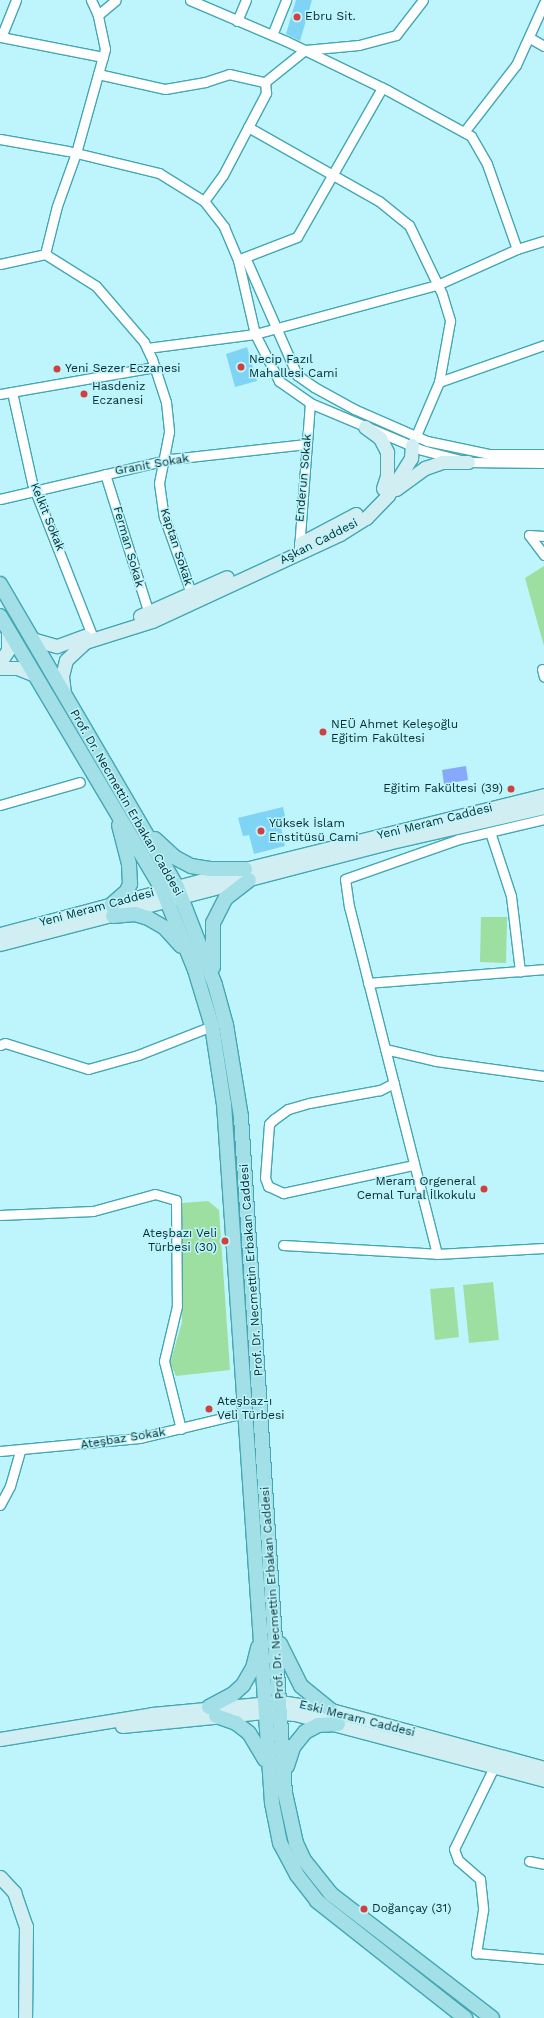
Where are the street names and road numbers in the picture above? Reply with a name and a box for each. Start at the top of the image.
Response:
street label: Enderun Sokak [293,433,315,523]
street label: Granit Sokak [114,451,190,479]
street label: Kelkit Sokak [27,481,67,553]
street label: Ferman Sokak [110,505,146,589]
street label: Kaptan Sokak [157,507,195,587]
street label: Aşkan Caddesi [278,516,360,568]
street label: Prof. Dr. Necmettin Erbakan Caddesi [66,707,186,899]
street label: Yeni Meram Caddesi [376,801,494,843]
street label: Yeni Meram Caddesi [38,886,156,930]
street label: Prof. Dr. Necmettin Erbakan Caddesi [237,1163,267,1377]
street label: Ateşbaz Sokak [80,1425,166,1453]
street label: Prof. Dr. Necmettin Erbakan Caddesi [258,1486,288,1700]
street label: Eski Meram Caddesi [298,1698,416,1740]

